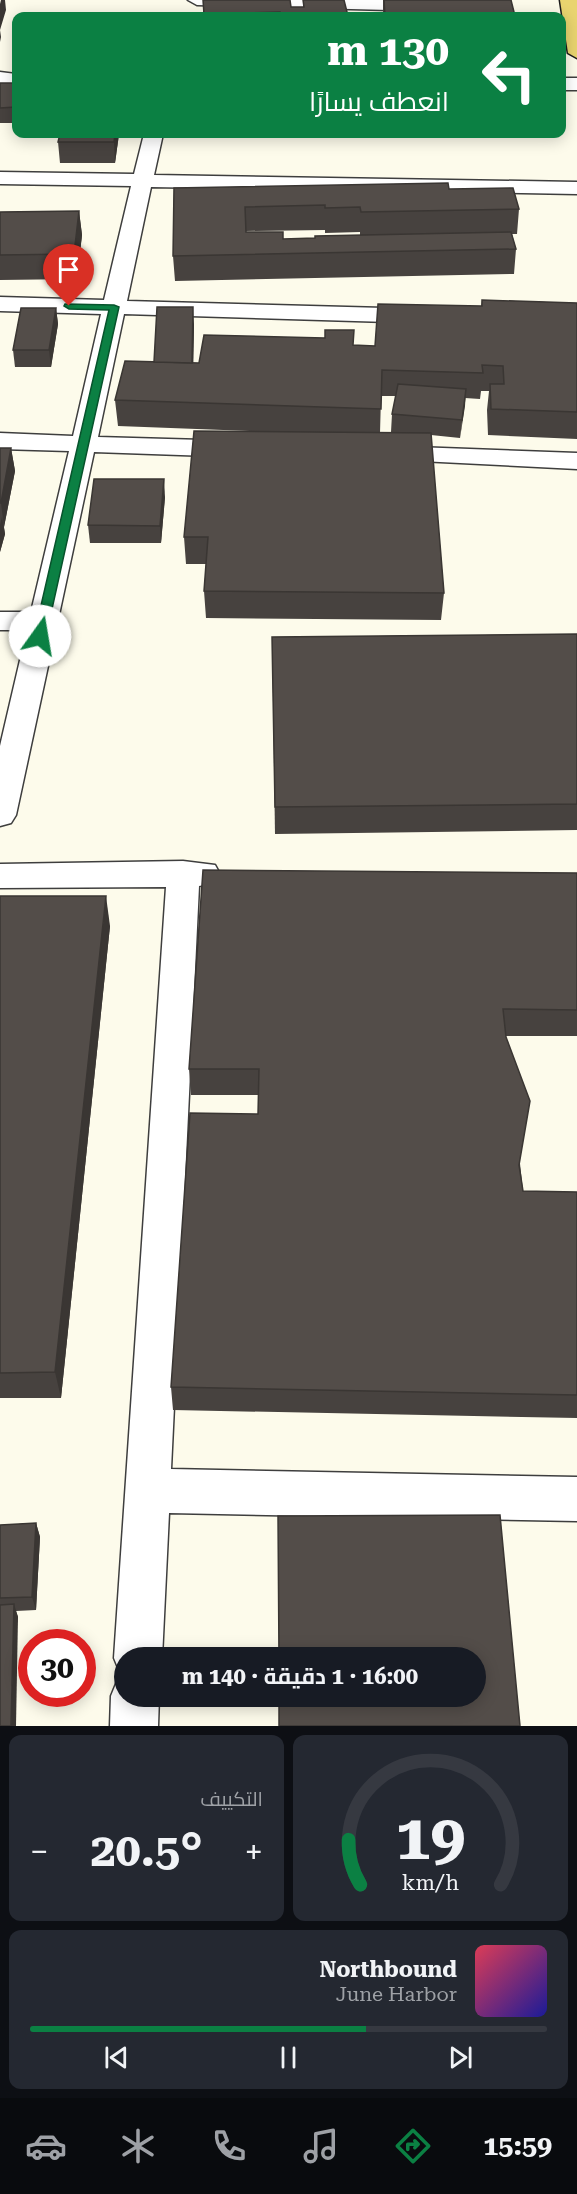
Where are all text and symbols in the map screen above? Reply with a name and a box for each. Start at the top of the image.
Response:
text: 130 m [327,26,449,75]
icon: left [470,36,548,114]
text: انعطف يسارًا [309,86,449,118]
pin [43,244,94,306]
icon: arrive [52,253,85,286]
position arrow [8,604,72,668]
speed limit sign: 30 [18,1629,96,1707]
text: 16:00 · 1 دقيقة · 140 m [182,1664,418,1689]
text: التكييف [200,1787,263,1811]
text: 19 [396,1801,465,1874]
text: 20.5° [90,1824,203,1877]
text: − [30,1832,48,1871]
text: + [245,1832,263,1871]
text: km/h [402,1870,459,1895]
text: Northbound [319,1957,457,1982]
text: June Harbor [336,1982,457,2006]
icon: previous [100,2041,133,2074]
icon: pause [272,2041,305,2074]
icon: next [444,2041,477,2074]
icon: car [25,2125,67,2167]
icon: climate [117,2125,159,2167]
icon: phone [208,2125,250,2167]
icon: music [300,2125,342,2167]
icon: directions [392,2125,434,2167]
text: 15:59 [483,2130,552,2162]

